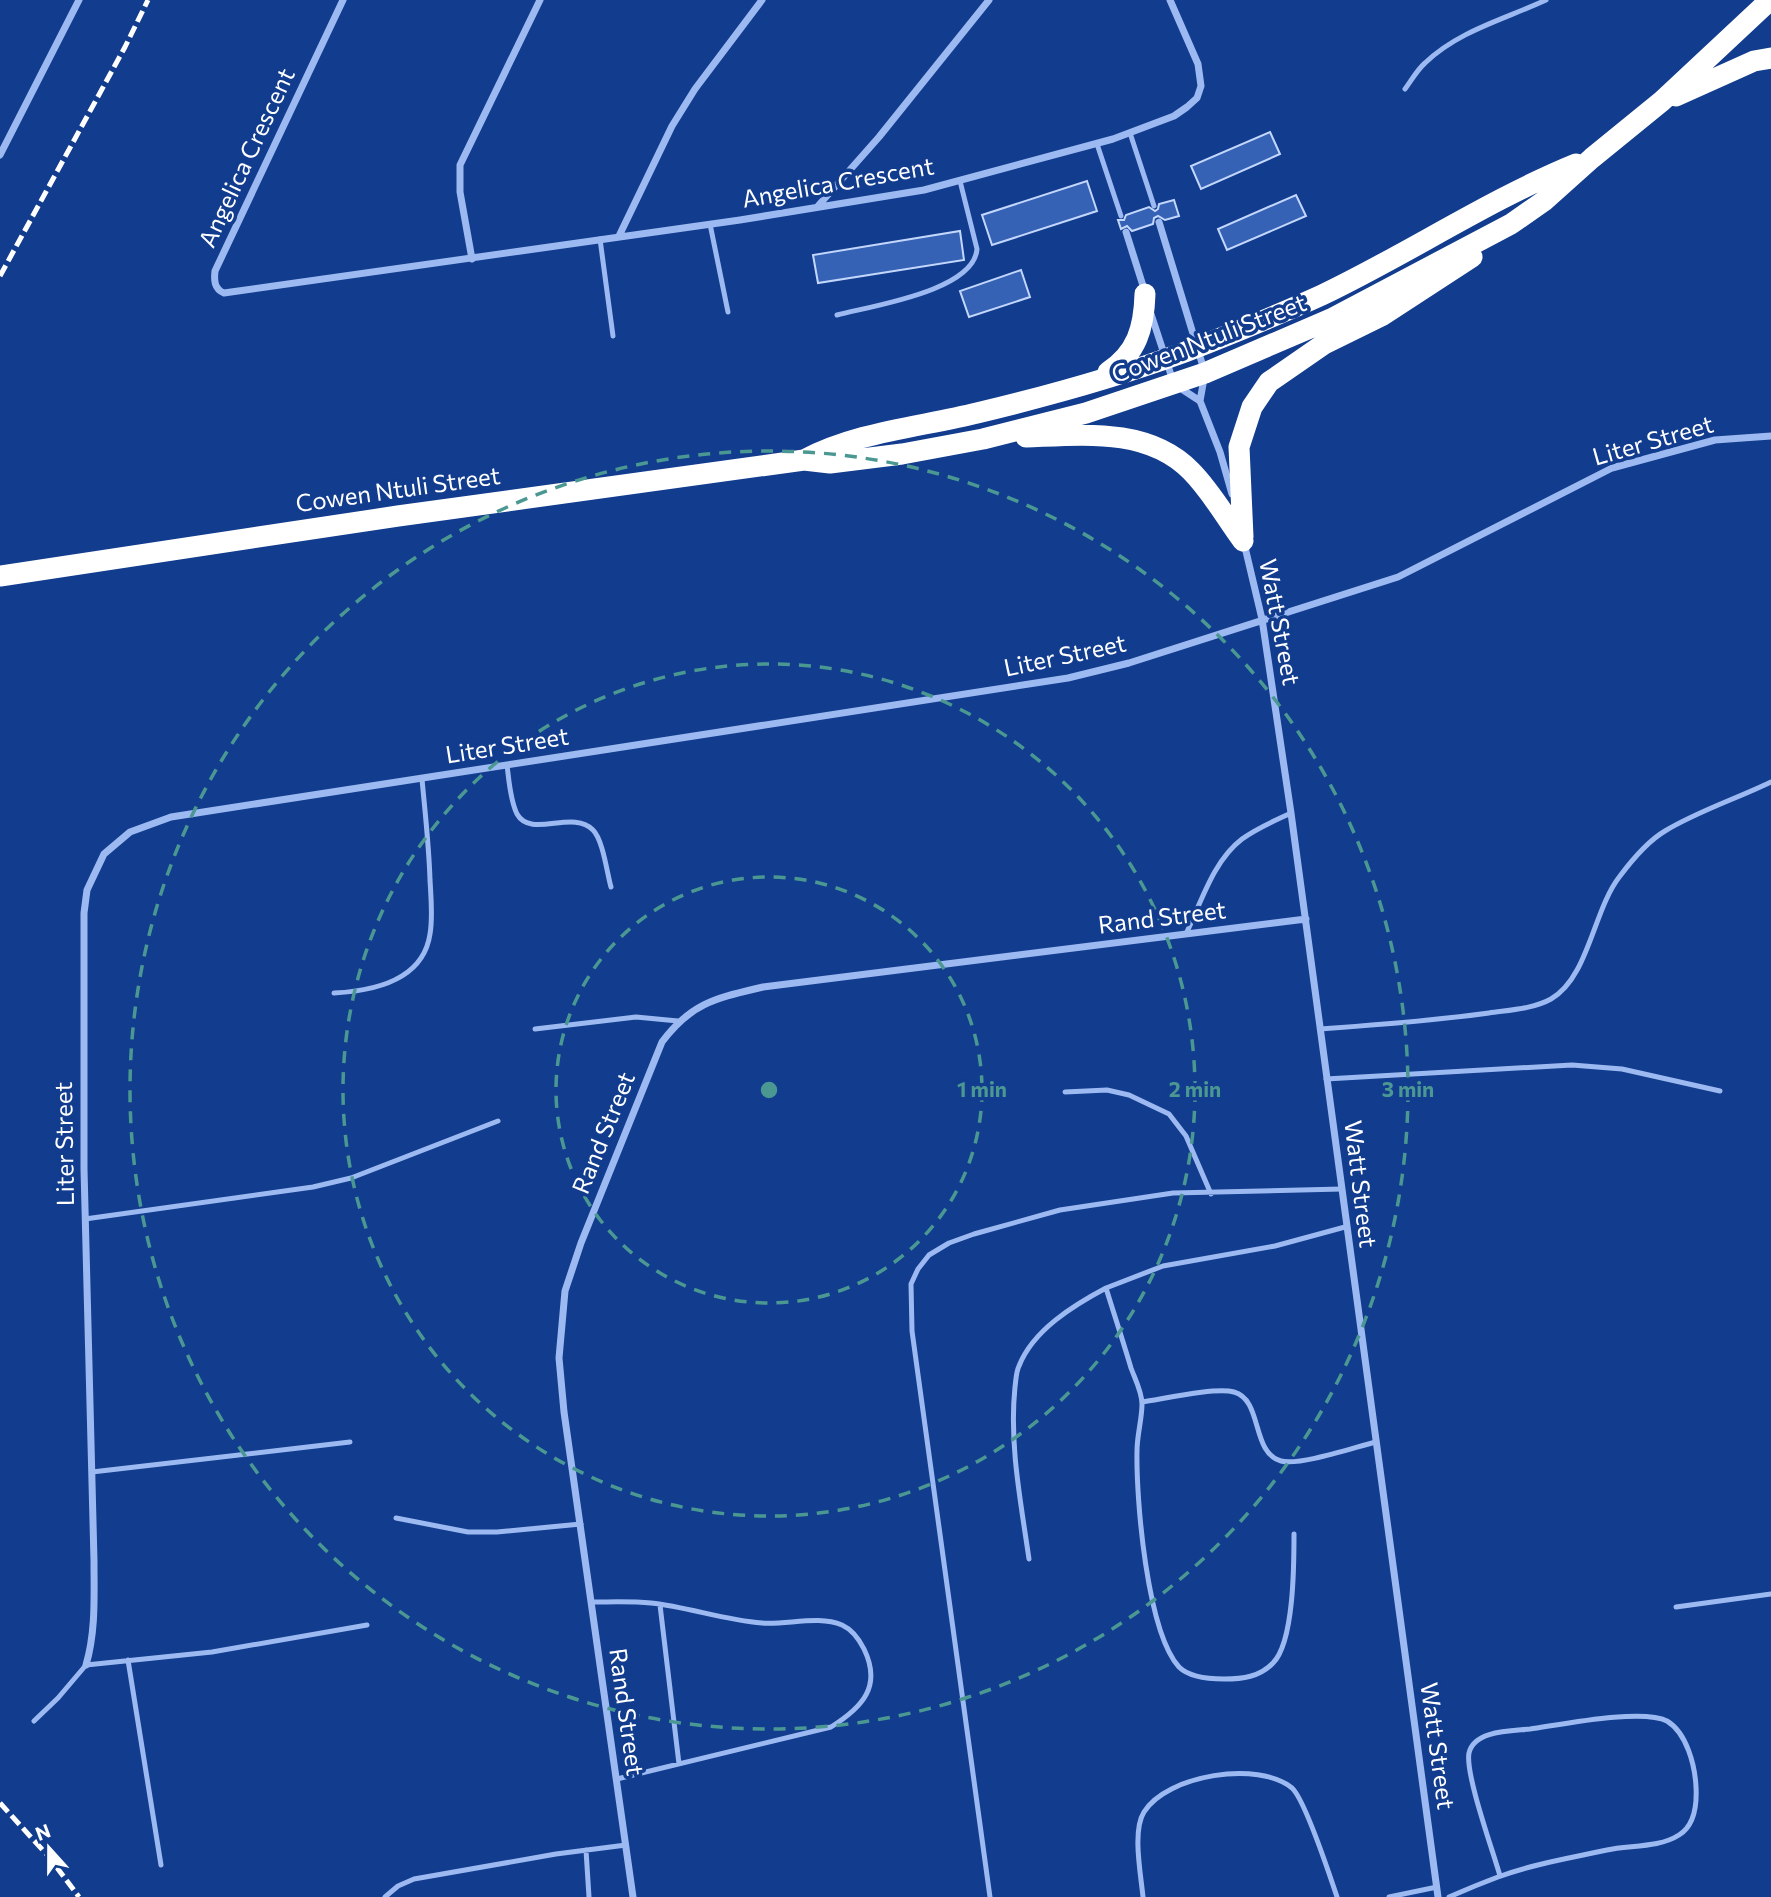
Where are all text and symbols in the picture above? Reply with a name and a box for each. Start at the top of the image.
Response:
street label: Angelica Crescent [191,63,300,252]
street label: Angelica Crescent [740,150,936,213]
street label: Cowen Ntuli Street [1107,287,1310,388]
street label: Liter Street [1589,408,1716,471]
street label: Cowen Ntuli Street [294,460,502,517]
street label: Watt Street [1254,556,1307,687]
street label: Liter Street [1001,627,1129,682]
street label: Liter Street [443,720,571,769]
street label: Rand Street [1096,894,1228,939]
street label: Rand Street [565,1067,640,1197]
text: 1 min [957,1076,1007,1101]
text: 2 min [1169,1076,1221,1101]
text: 3 min [1382,1076,1434,1101]
centre of rings [757,1078,781,1102]
street label: Liter Street [48,1082,79,1206]
street label: Watt Street [1339,1119,1384,1249]
street label: Rand Street [604,1646,651,1778]
street label: Watt Street [1415,1680,1462,1811]
north arrow [14,1813,84,1883]
text: N [32,1818,54,1845]

